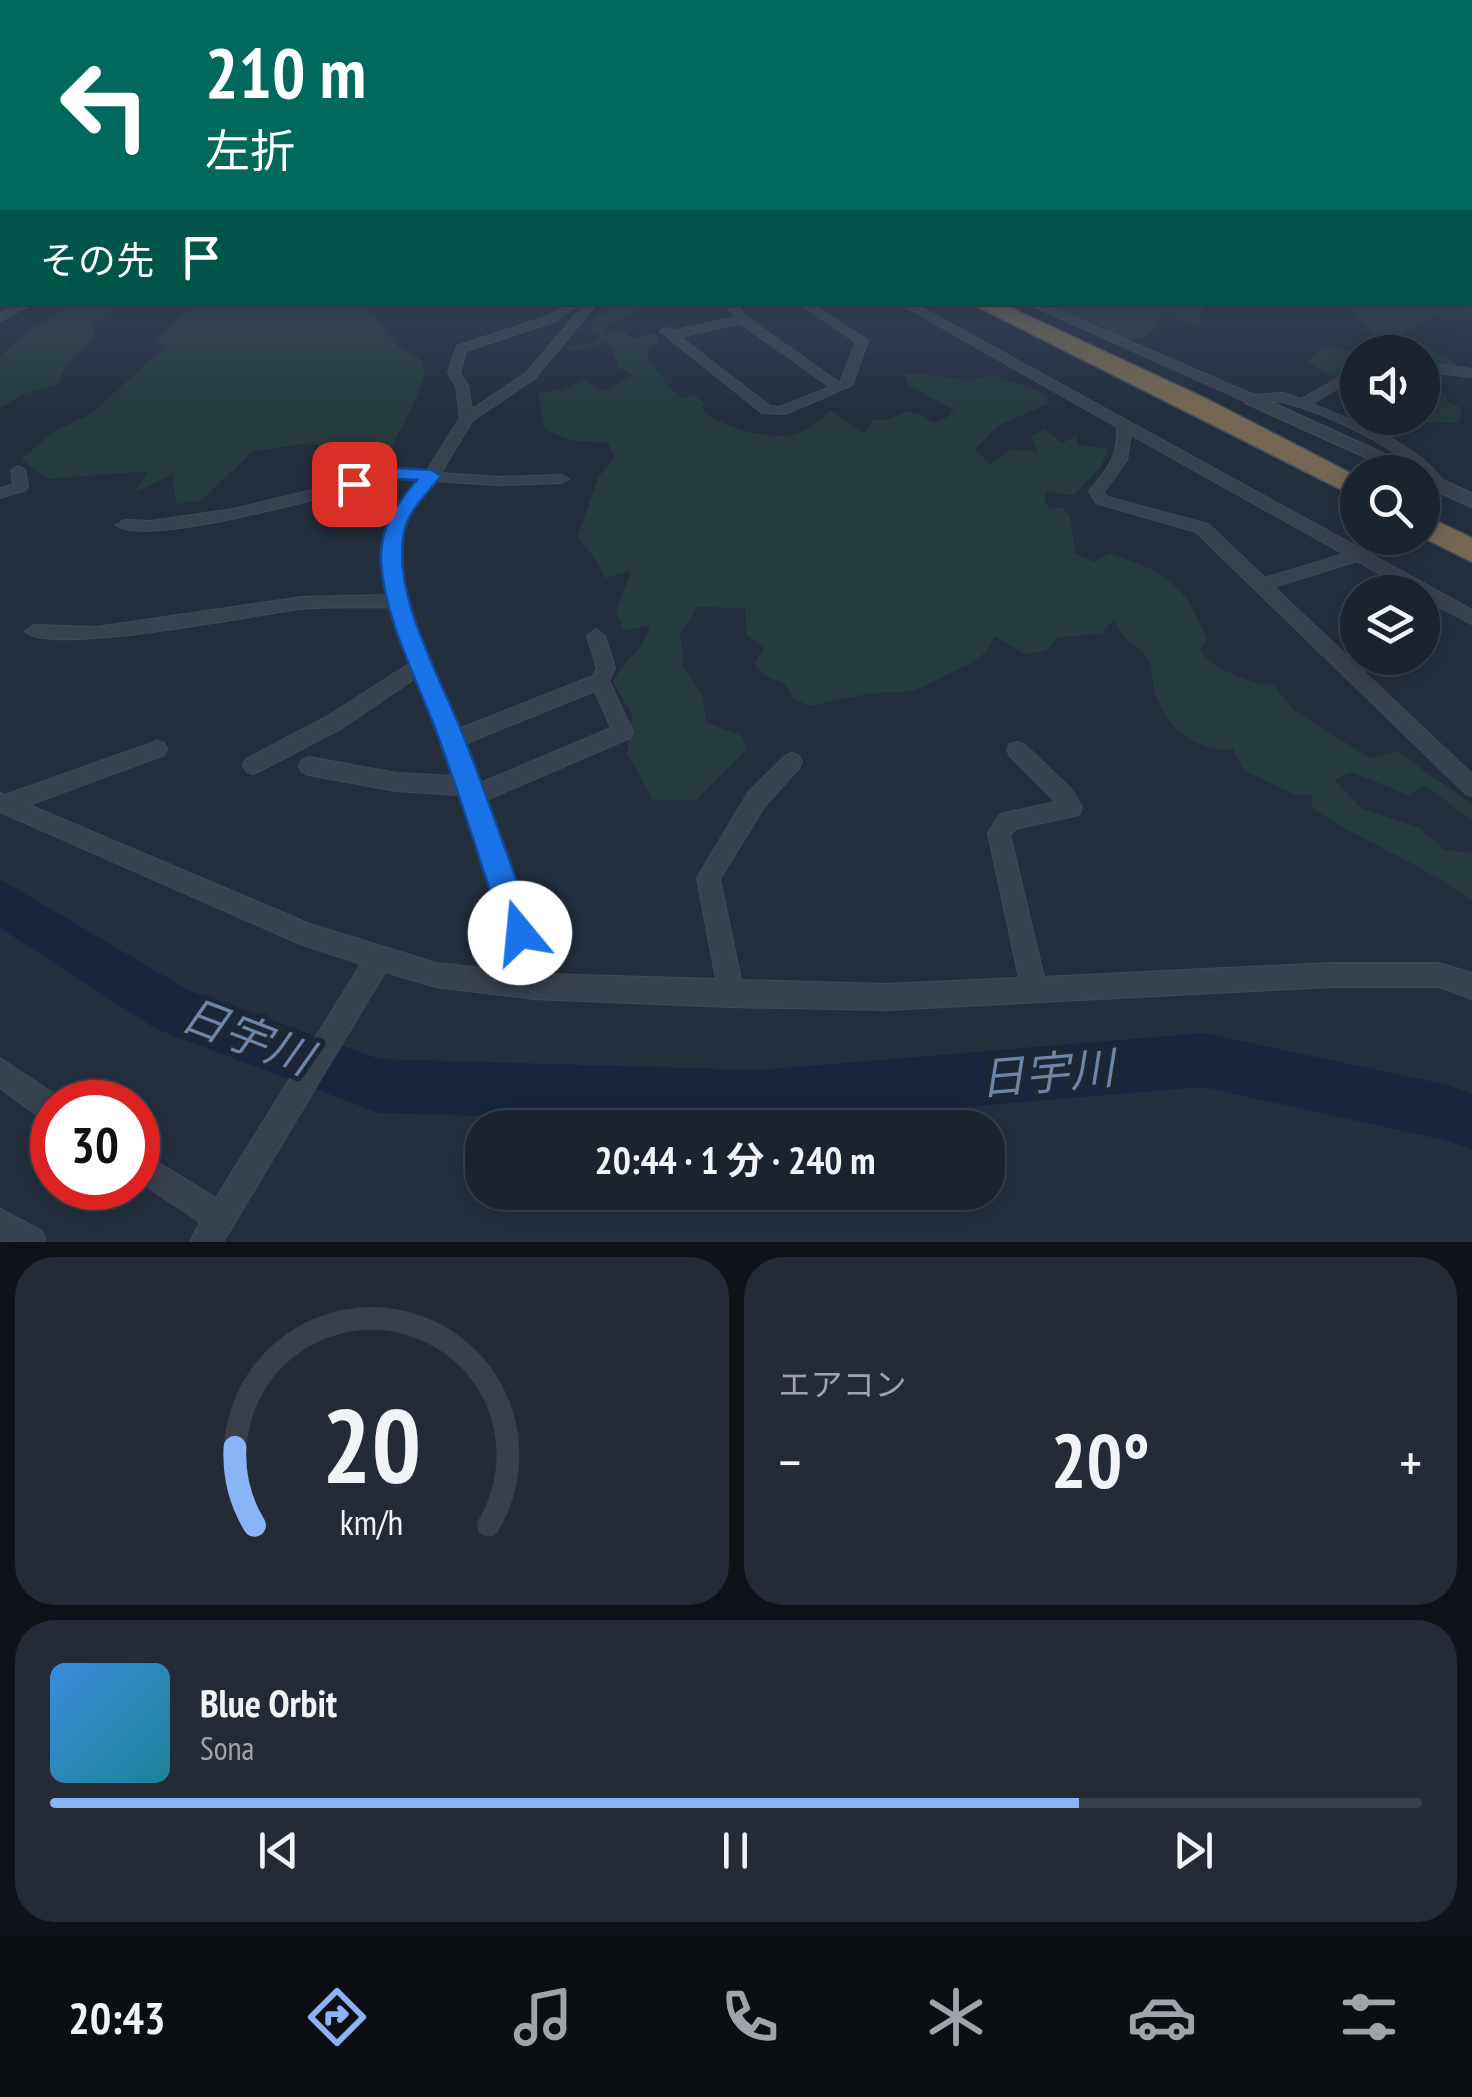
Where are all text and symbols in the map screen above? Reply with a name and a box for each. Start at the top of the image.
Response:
text: 210 m [205,27,366,117]
icon: left [40,40,170,170]
text: 左折 [205,121,295,179]
icon: arrive [174,230,229,285]
text: その先 [40,235,154,284]
map controls [1340,335,1440,675]
button: sound [1340,335,1440,435]
pin [312,442,397,527]
button: search [1340,455,1440,555]
icon: arrive [327,457,382,512]
button: layers [1340,575,1440,675]
position arrow [468,881,572,985]
water label: 日宇川 [174,984,324,1088]
water label: 日宇川 [977,1037,1121,1107]
speed limit sign: 30 [30,1080,160,1210]
text: 20:44 · 1 分 · 240 m [595,1135,875,1184]
text: エアコン [779,1363,907,1405]
text: 20 [322,1377,421,1512]
text: 20° [1051,1412,1150,1509]
text: − [779,1426,801,1497]
text: + [1399,1426,1422,1497]
text: km/h [340,1499,403,1545]
text: Blue Orbit [200,1678,337,1727]
text: Sona [200,1727,254,1769]
icon: previous [251,1823,306,1878]
icon: pause [708,1823,763,1878]
icon: next [1166,1823,1221,1878]
icon: directions [302,1982,372,2052]
icon: music [508,1982,578,2052]
icon: phone [715,1982,785,2052]
icon: climate [921,1982,991,2052]
icon: car [1127,1982,1197,2052]
icon: filters [1334,1982,1404,2052]
text: 20:43 [68,1988,166,2046]

